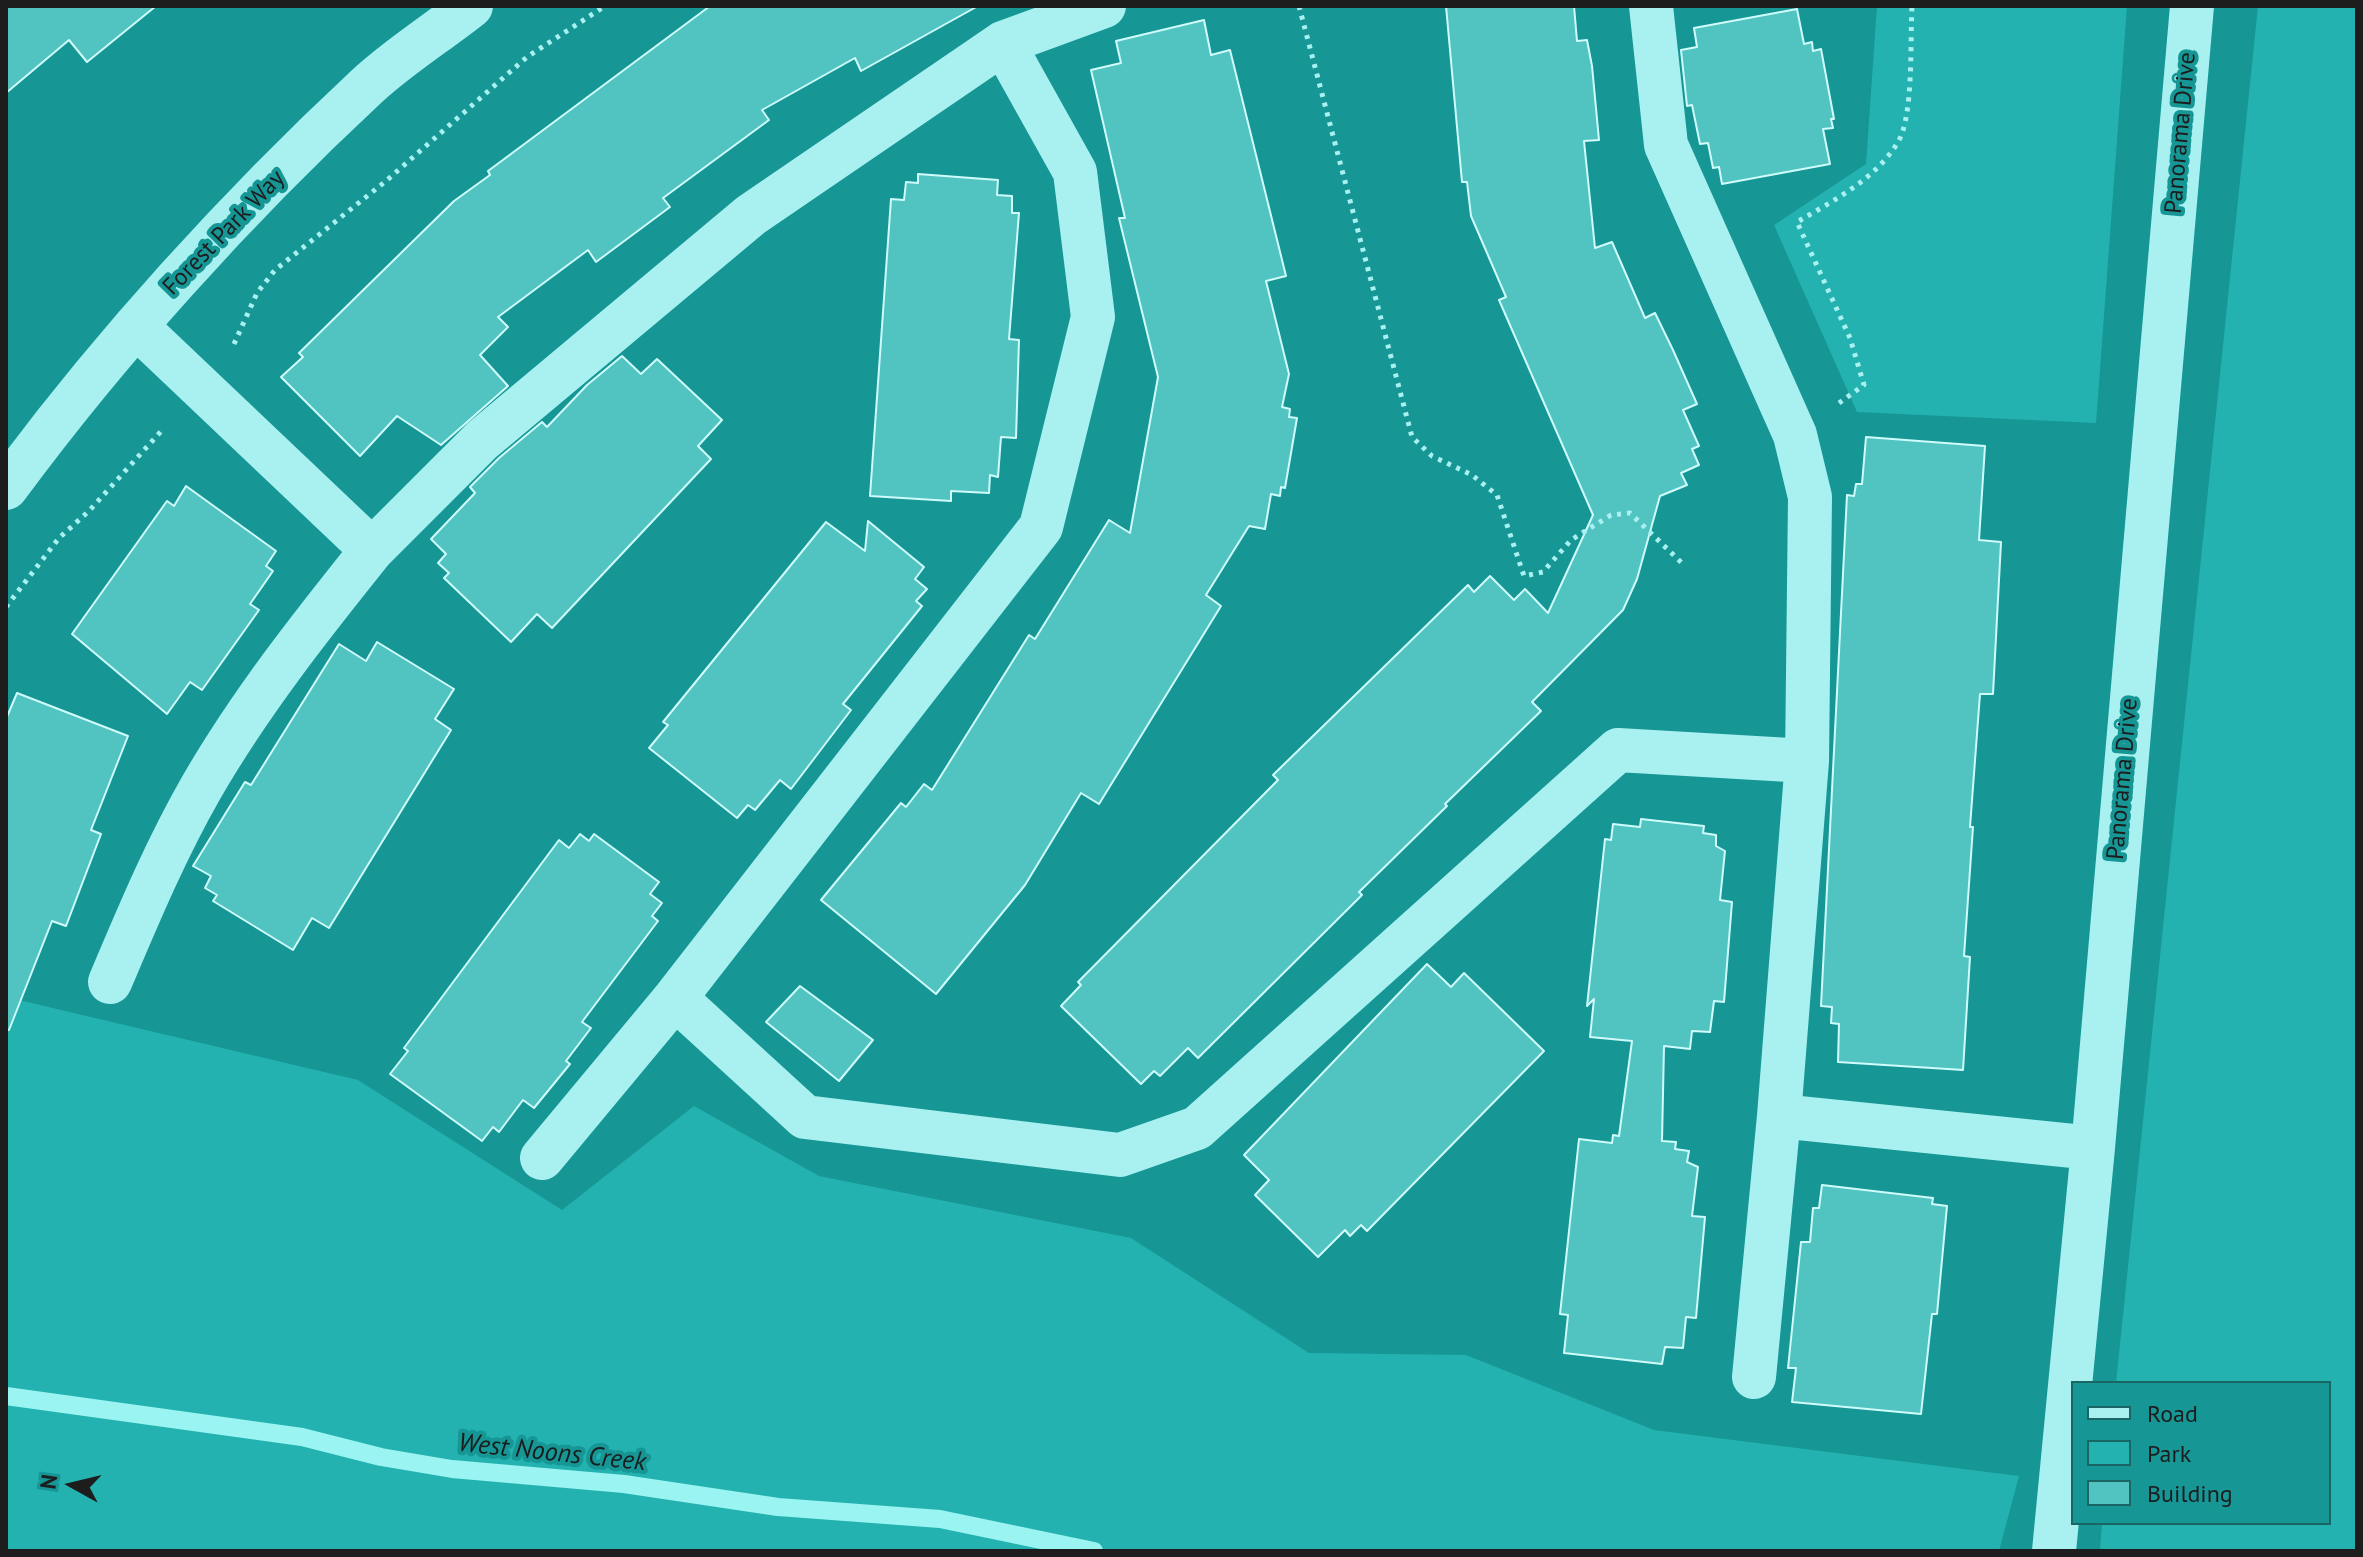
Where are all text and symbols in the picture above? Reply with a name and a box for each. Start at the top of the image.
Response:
street label: Panorama Drive [2160,51,2202,215]
street label: Forest Park Way [157,164,291,302]
street label: Panorama Drive [2102,697,2144,861]
legend [2071,1381,2331,1525]
text: Road [2147,1398,2198,1429]
water label: West Noons Creek [457,1428,647,1478]
text: Park [2147,1438,2191,1469]
north arrow [32,1445,112,1525]
text: N [33,1473,63,1491]
text: Building [2147,1478,2233,1509]

